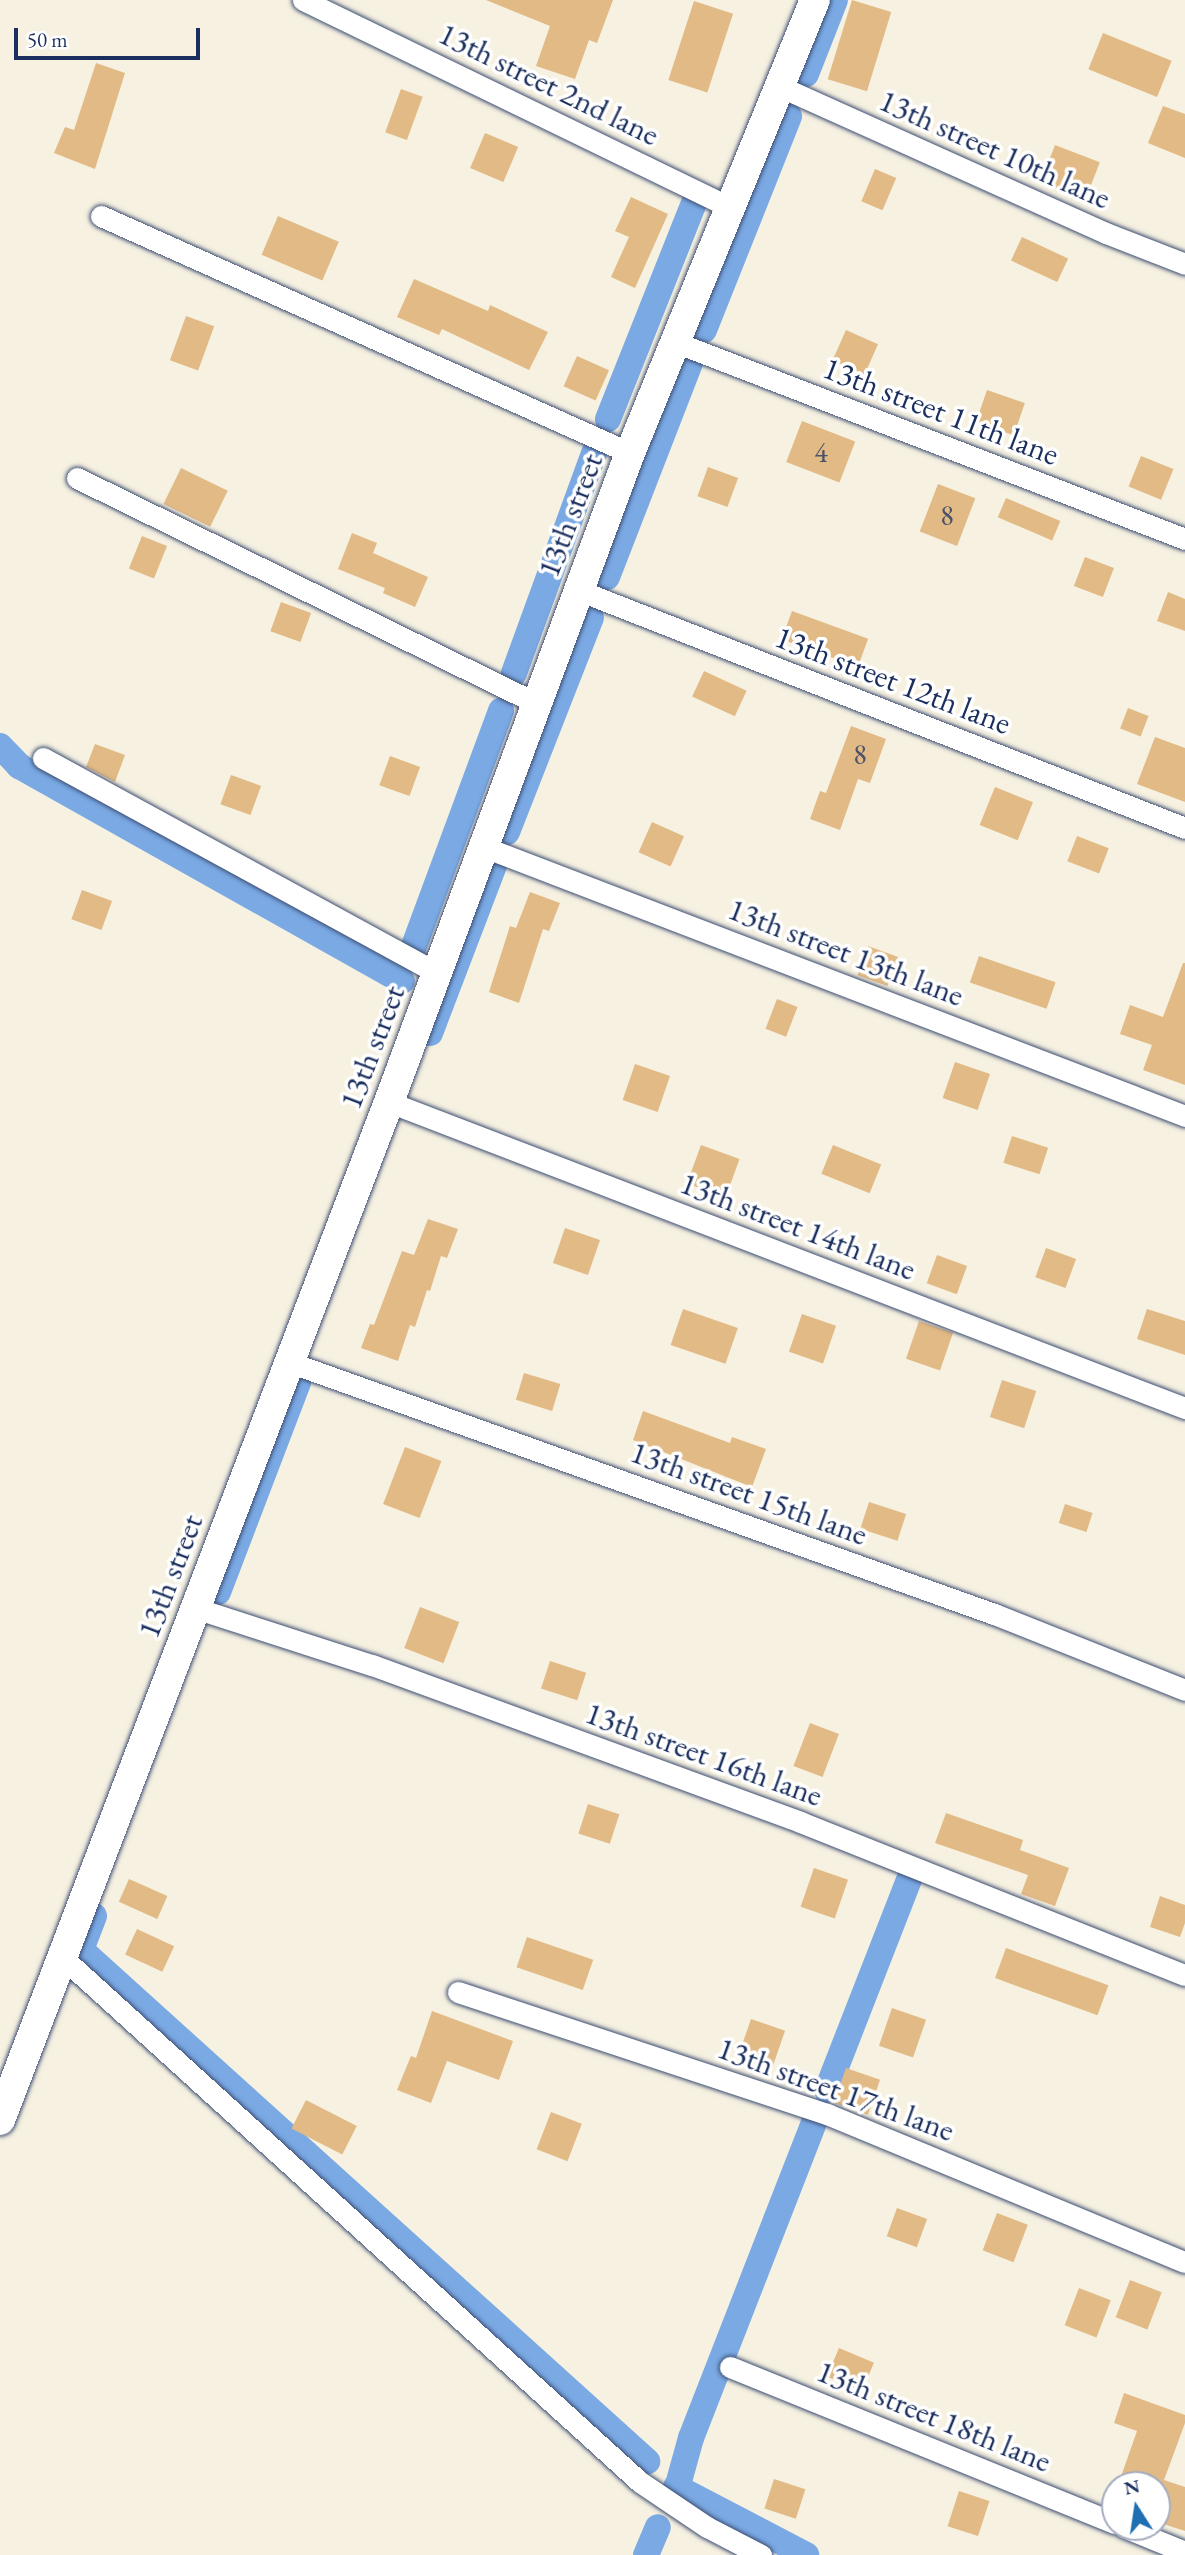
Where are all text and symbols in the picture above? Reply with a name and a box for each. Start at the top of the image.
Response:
scale bar [18,14,203,58]
street label: 13th street 2nd lane [433,14,665,154]
text: 50 m [27,26,68,53]
street label: 13th street 10th lane [873,81,1117,217]
street label: 13th street 11th lane [818,348,1064,474]
house number: 4 [814,435,828,469]
street label: 13th street [529,448,611,582]
house number: 8 [940,498,954,532]
street label: 13th street 12th lane [770,617,1016,743]
house number: 8 [853,737,867,771]
street label: 13th street 13th lane [723,889,969,1015]
street label: 13th street [331,980,413,1114]
street label: 13th street 14th lane [675,1163,921,1289]
street label: 13th street 15th lane [625,1432,873,1554]
street label: 13th street [129,1509,211,1643]
street label: 13th street 16th lane [580,1693,828,1815]
street label: 13th street 17th lane [712,2028,960,2150]
street label: 13th street 18th lane [811,2352,1057,2480]
north arrow [1101,2471,1171,2541]
text: N [1122,2473,1142,2501]

